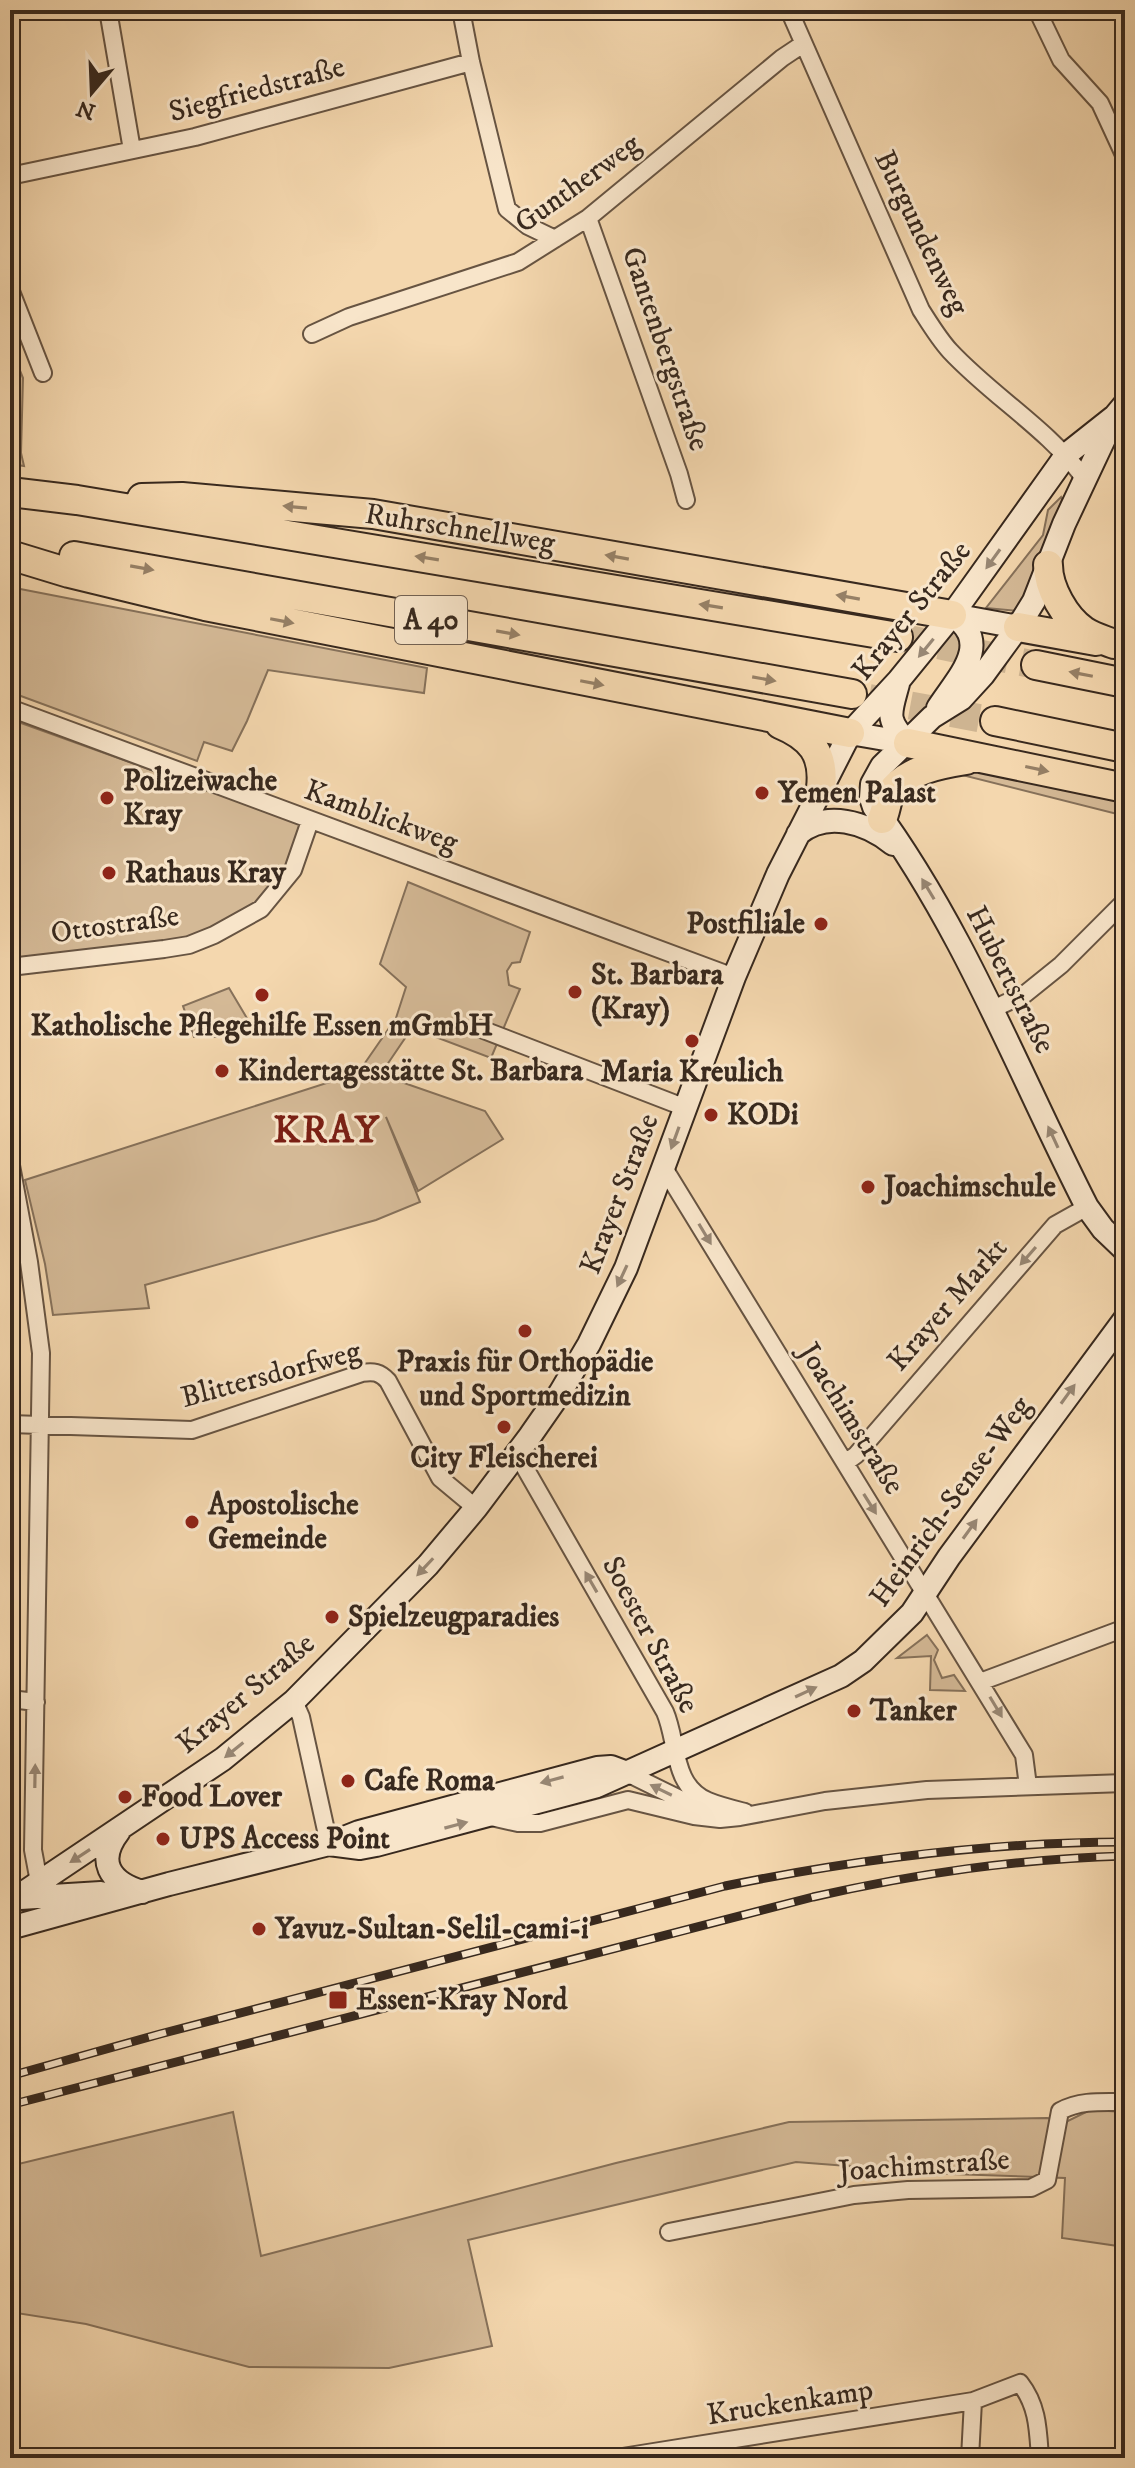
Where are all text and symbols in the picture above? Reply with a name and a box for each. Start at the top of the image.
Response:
street label: Siegfriedstraße [165,49,349,131]
north arrow [52,52,132,132]
text: N [73,94,99,125]
street label: Guntherweg [508,126,648,242]
street label: Burgundenweg [865,145,977,322]
street label: Gantenbergstraße [613,242,717,456]
street label: Ruhrschnellweg [362,496,558,562]
one-way arrow [282,501,307,514]
street label: Krayer Straße [844,534,980,688]
one-way arrow [986,548,1001,569]
one-way arrow [604,550,629,563]
one-way arrow [414,552,439,564]
one-way arrow [130,563,155,575]
one-way arrow [835,591,860,603]
road number: A 40 [395,596,467,644]
one-way arrow [698,599,723,611]
one-way arrow [269,615,294,628]
one-way arrow [496,628,521,640]
one-way arrow [918,637,935,657]
one-way arrow [1068,667,1093,680]
one-way arrow [752,673,777,685]
one-way arrow [579,677,604,690]
place label: Polizeiwache Kray [123,763,278,834]
one-way arrow [1024,763,1049,776]
street label: Kamblickweg [299,772,463,862]
place label: Yemen Palast [777,775,936,812]
marker: Yemen Palast [753,784,771,802]
marker: Polizeiwache Kray [98,789,116,807]
place label: Rathaus Kray [125,855,287,892]
marker: Rathaus Kray [100,864,118,882]
one-way arrow [922,878,936,900]
street label: Ottostraße [48,898,182,952]
street label: Hubertstraße [957,900,1063,1060]
place label: Postfiliale [686,906,806,943]
marker: Postfiliale [812,915,830,933]
place label: St. Barbara (Kray) [591,957,725,1028]
marker: St. Barbara (Kray) [566,983,584,1001]
marker: Katholische Pflegehilfe Essen mGmbH [253,986,271,1004]
place label: Katholische Pflegehilfe Essen mGmbH [31,1008,493,1045]
marker: Maria Kreulich [683,1032,701,1050]
place label: Kindertagesstätte St. Barbara [238,1053,585,1090]
place label: Maria Kreulich [601,1054,784,1091]
marker: Kindertagesstätte St. Barbara [213,1062,231,1080]
place label: KODi [727,1097,799,1134]
marker: KODi [702,1106,720,1124]
district label: KRAY [273,1107,381,1155]
street label: Krayer Straße [572,1109,668,1279]
one-way arrow [1046,1125,1060,1148]
one-way arrow [668,1126,681,1150]
place label: Joachimschule [881,1169,1057,1206]
marker: Joachimschule [859,1178,877,1196]
one-way arrow [698,1223,712,1245]
street label: Krayer Markt [880,1231,1016,1379]
one-way arrow [1020,1245,1037,1265]
one-way arrow [615,1265,629,1288]
marker: Praxis für Orthopädie und Sportmedizin [516,1322,534,1340]
street label: Blittersdorfweg [177,1333,365,1417]
street label: Joachimstraße [788,1334,912,1502]
place label: Praxis für Orthopädie und Sportmedizin [396,1344,654,1415]
one-way arrow [1060,1383,1075,1404]
street label: Heinrich-Sense-Weg [862,1389,1040,1615]
marker: City Fleischerei [495,1418,513,1436]
place label: City Fleischerei [410,1440,598,1477]
place label: Apostolische Gemeinde [207,1487,359,1558]
one-way arrow [862,1492,877,1515]
marker: Apostolische Gemeinde [183,1513,201,1531]
one-way arrow [962,1518,977,1539]
street label: Soester Straße [593,1550,707,1720]
one-way arrow [416,1557,435,1576]
one-way arrow [584,1571,598,1593]
place label: Spielzeugparadies [348,1599,559,1636]
marker: Spielzeugparadies [323,1608,341,1626]
street label: Krayer Straße [169,1626,323,1762]
one-way arrow [794,1685,818,1698]
place label: Tanker [869,1693,957,1730]
one-way arrow [988,1696,1002,1718]
marker: Tanker [845,1702,863,1720]
one-way arrow [224,1741,244,1758]
one-way arrow [29,1763,41,1788]
place label: Cafe Roma [364,1763,496,1800]
marker: Cafe Roma [339,1772,357,1790]
one-way arrow [539,1774,563,1787]
place label: Food Lover [141,1779,283,1816]
one-way arrow [650,1783,673,1797]
marker: Food Lover [116,1788,134,1806]
one-way arrow [444,1818,468,1831]
place label: UPS Access Point [179,1821,390,1858]
marker: UPS Access Point [154,1830,172,1848]
one-way arrow [70,1848,91,1863]
place label: Yavuz-Sultan-Selil-cami-i [274,1911,589,1948]
marker: Yavuz-Sultan-Selil-cami-i [250,1920,268,1938]
place label: Essen-Kray Nord [356,1982,569,2019]
marker: Essen-Kray Nord [327,1989,349,2011]
street label: Joachimstraße [834,2142,1011,2191]
street label: Kruckenkamp [704,2372,876,2434]

